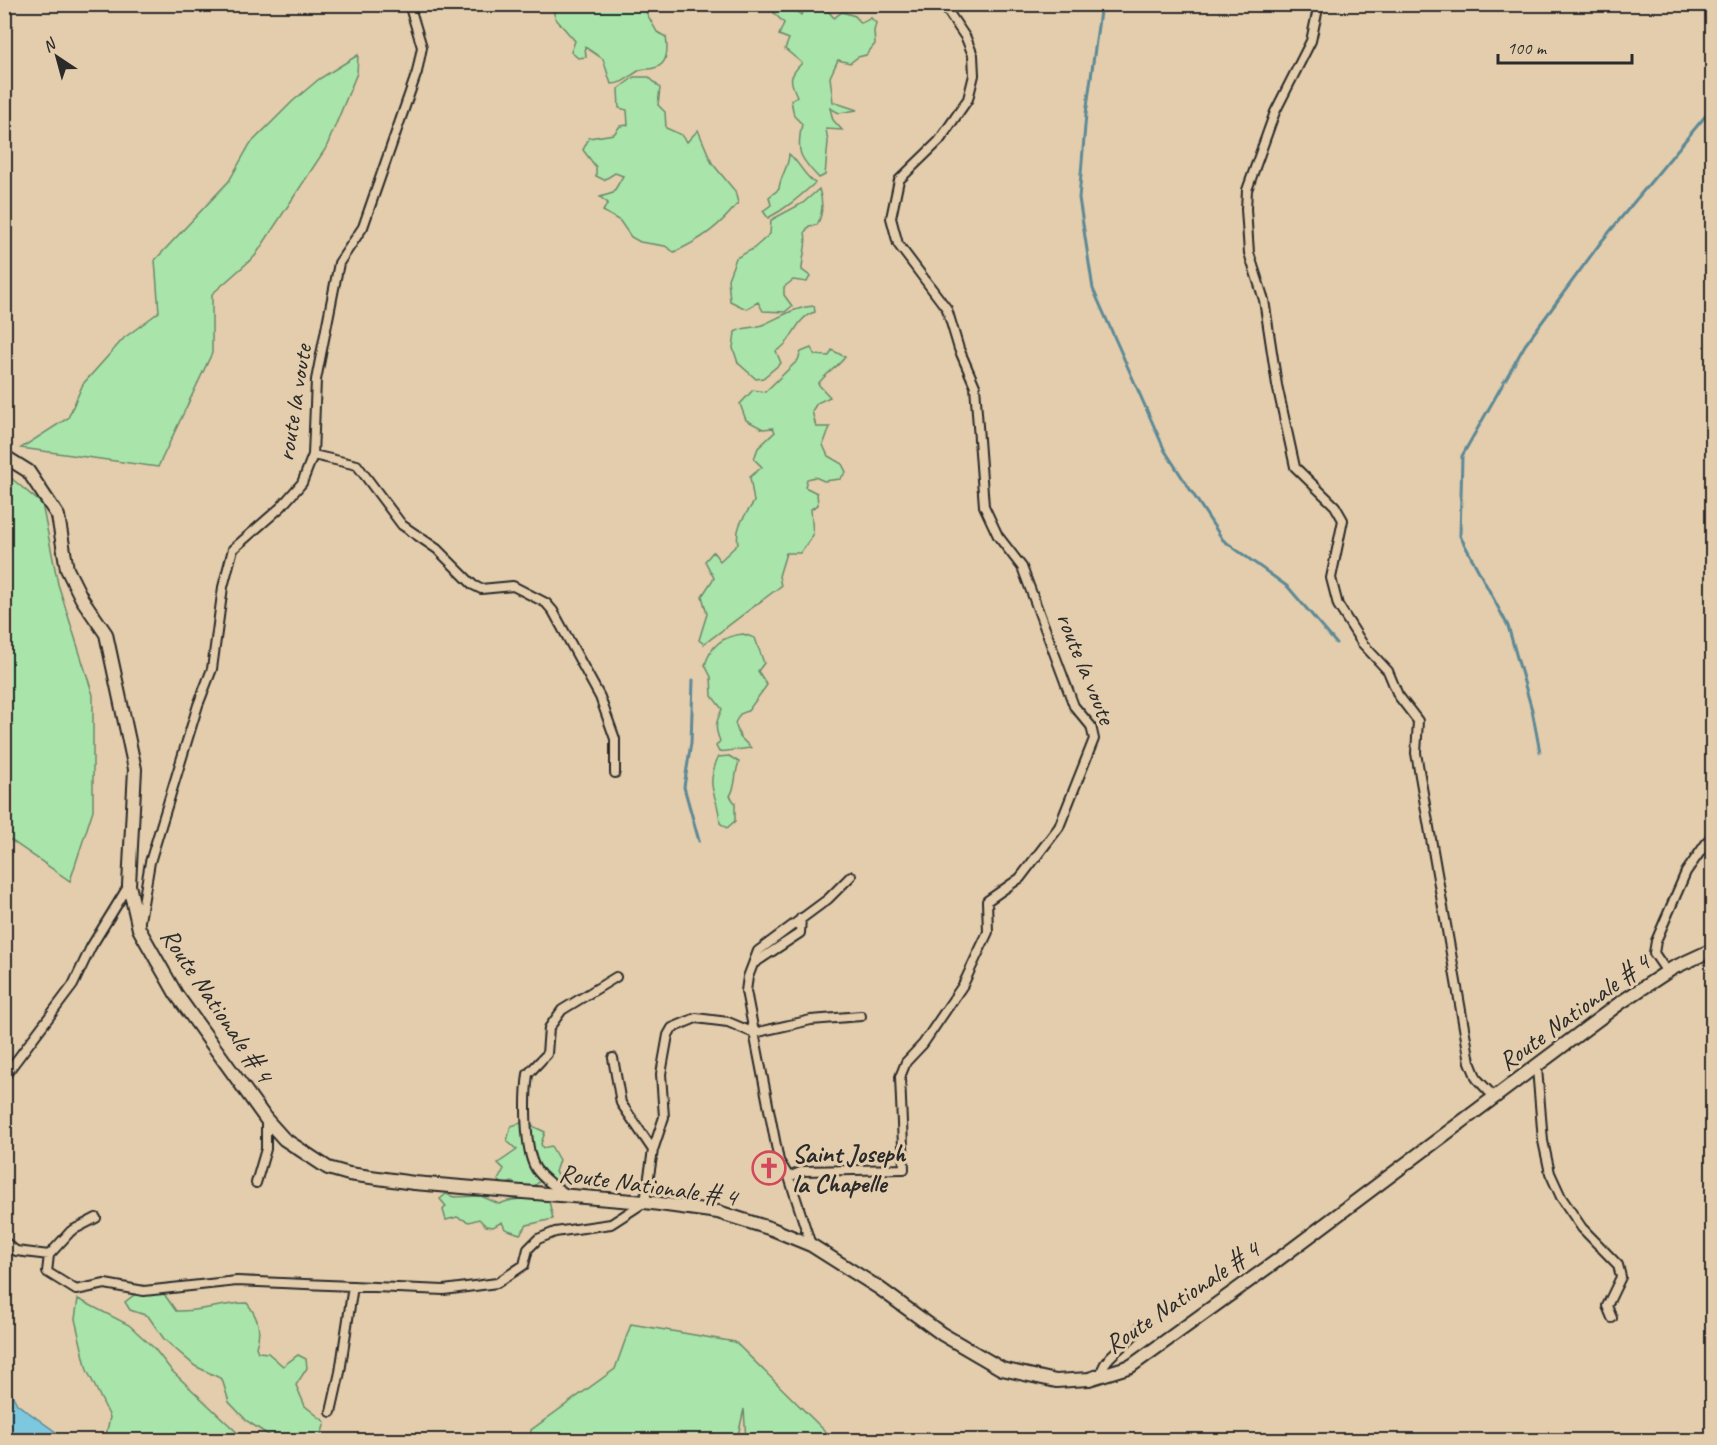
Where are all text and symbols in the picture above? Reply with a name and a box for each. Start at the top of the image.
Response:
north arrow [27,27,87,87]
scale bar [1498,27,1632,65]
text: N [39,33,61,57]
text: 100 m [1507,37,1548,59]
street label: route la voute [268,340,320,464]
street label: route la voute [1049,607,1124,731]
street label: Route Nationale # 4 [153,921,282,1090]
street label: Route Nationale # 4 [1492,945,1658,1078]
place label: Saint Joseph la Chapelle [792,1137,906,1200]
church icon: Saint Joseph la Chapelle [751,1150,787,1186]
street label: Route Nationale # 4 [557,1156,741,1214]
street label: Route Nationale # 4 [1098,1232,1267,1361]

